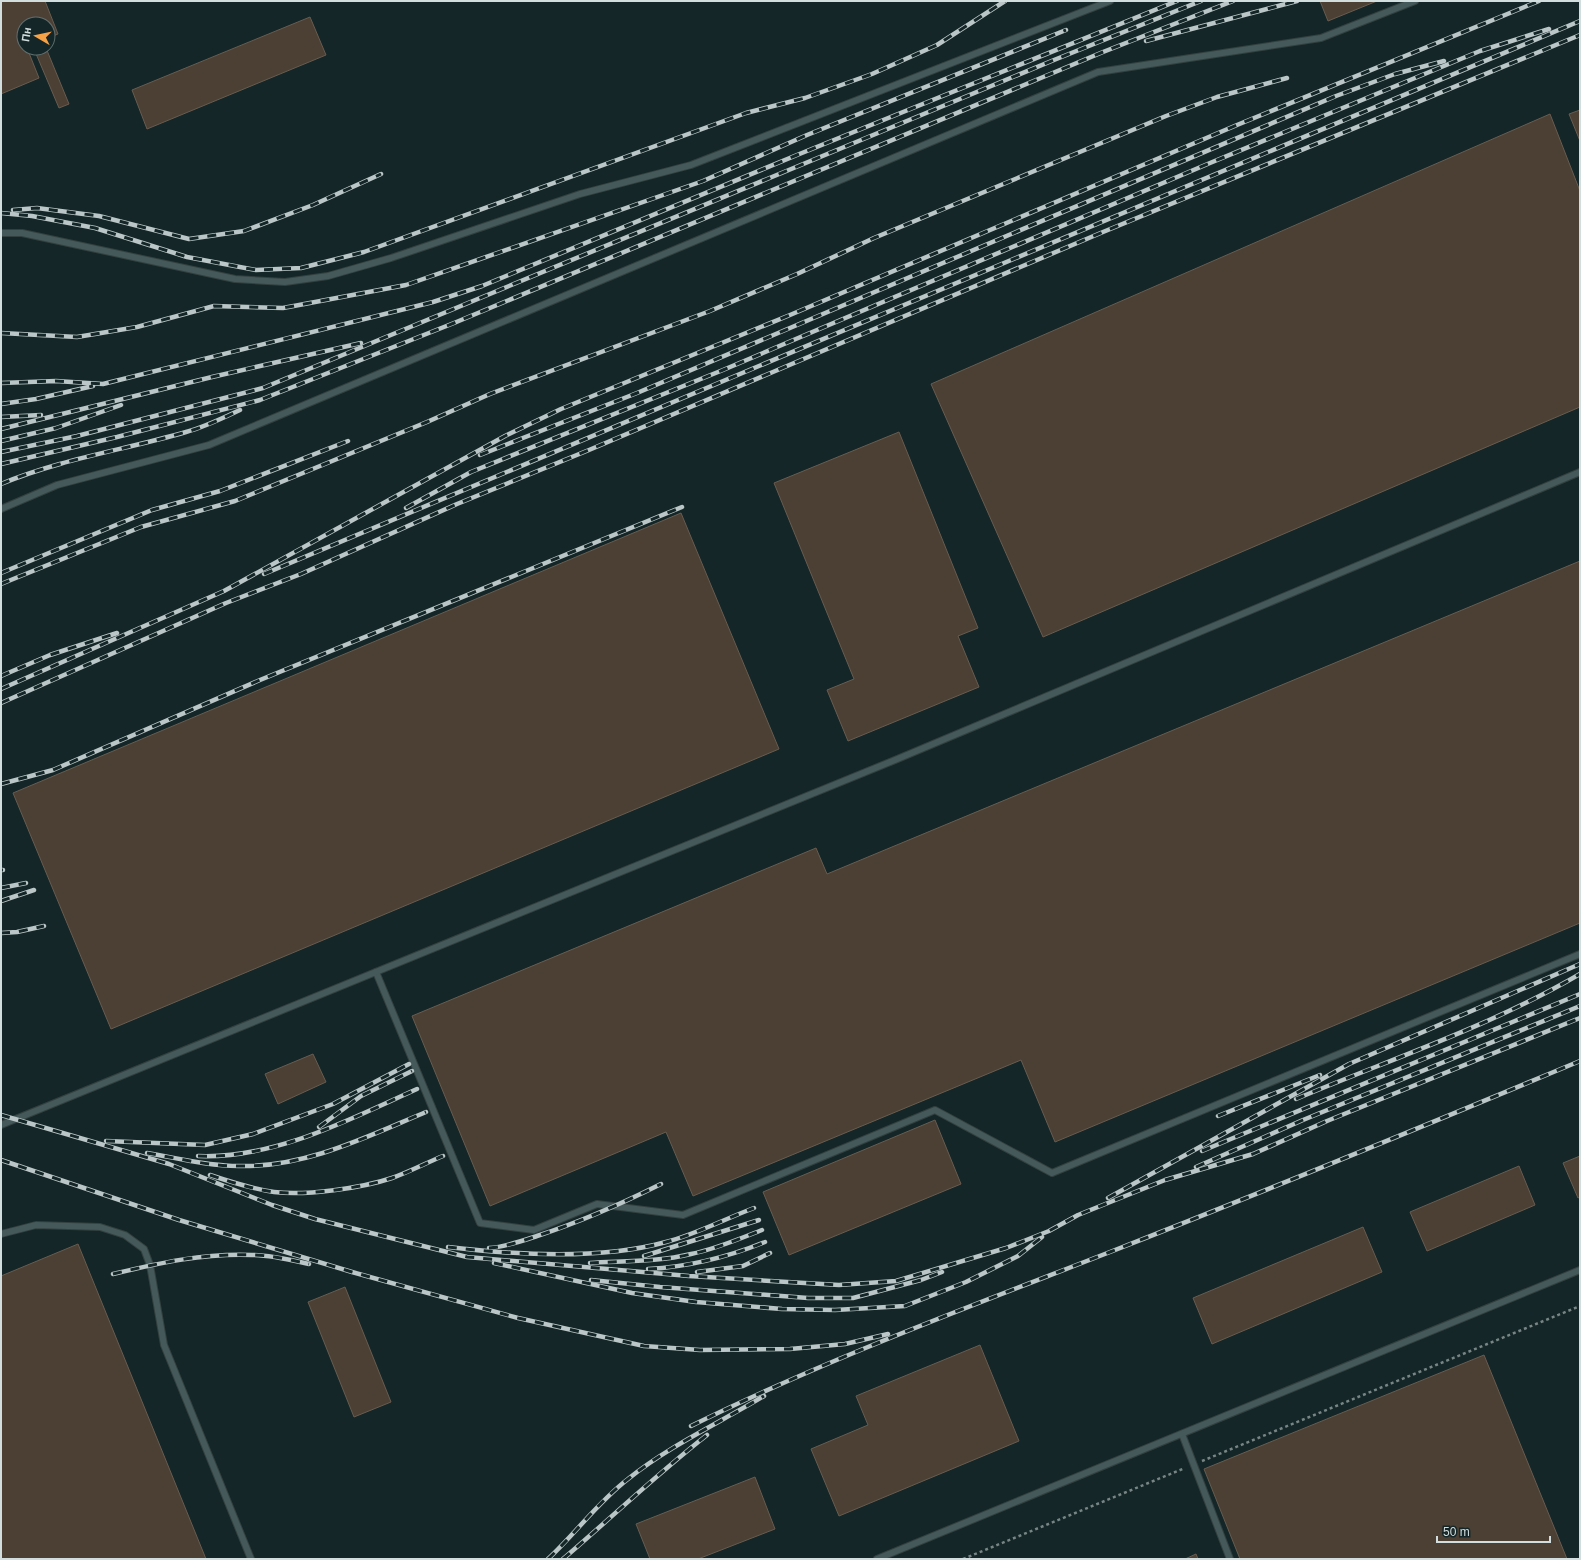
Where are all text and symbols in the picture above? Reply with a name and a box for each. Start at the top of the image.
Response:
north arrow [16,16,56,56]
text: Пн [19,26,33,43]
scale bar [1437,1518,1550,1544]
text: 50 m [1443,1525,1470,1539]

